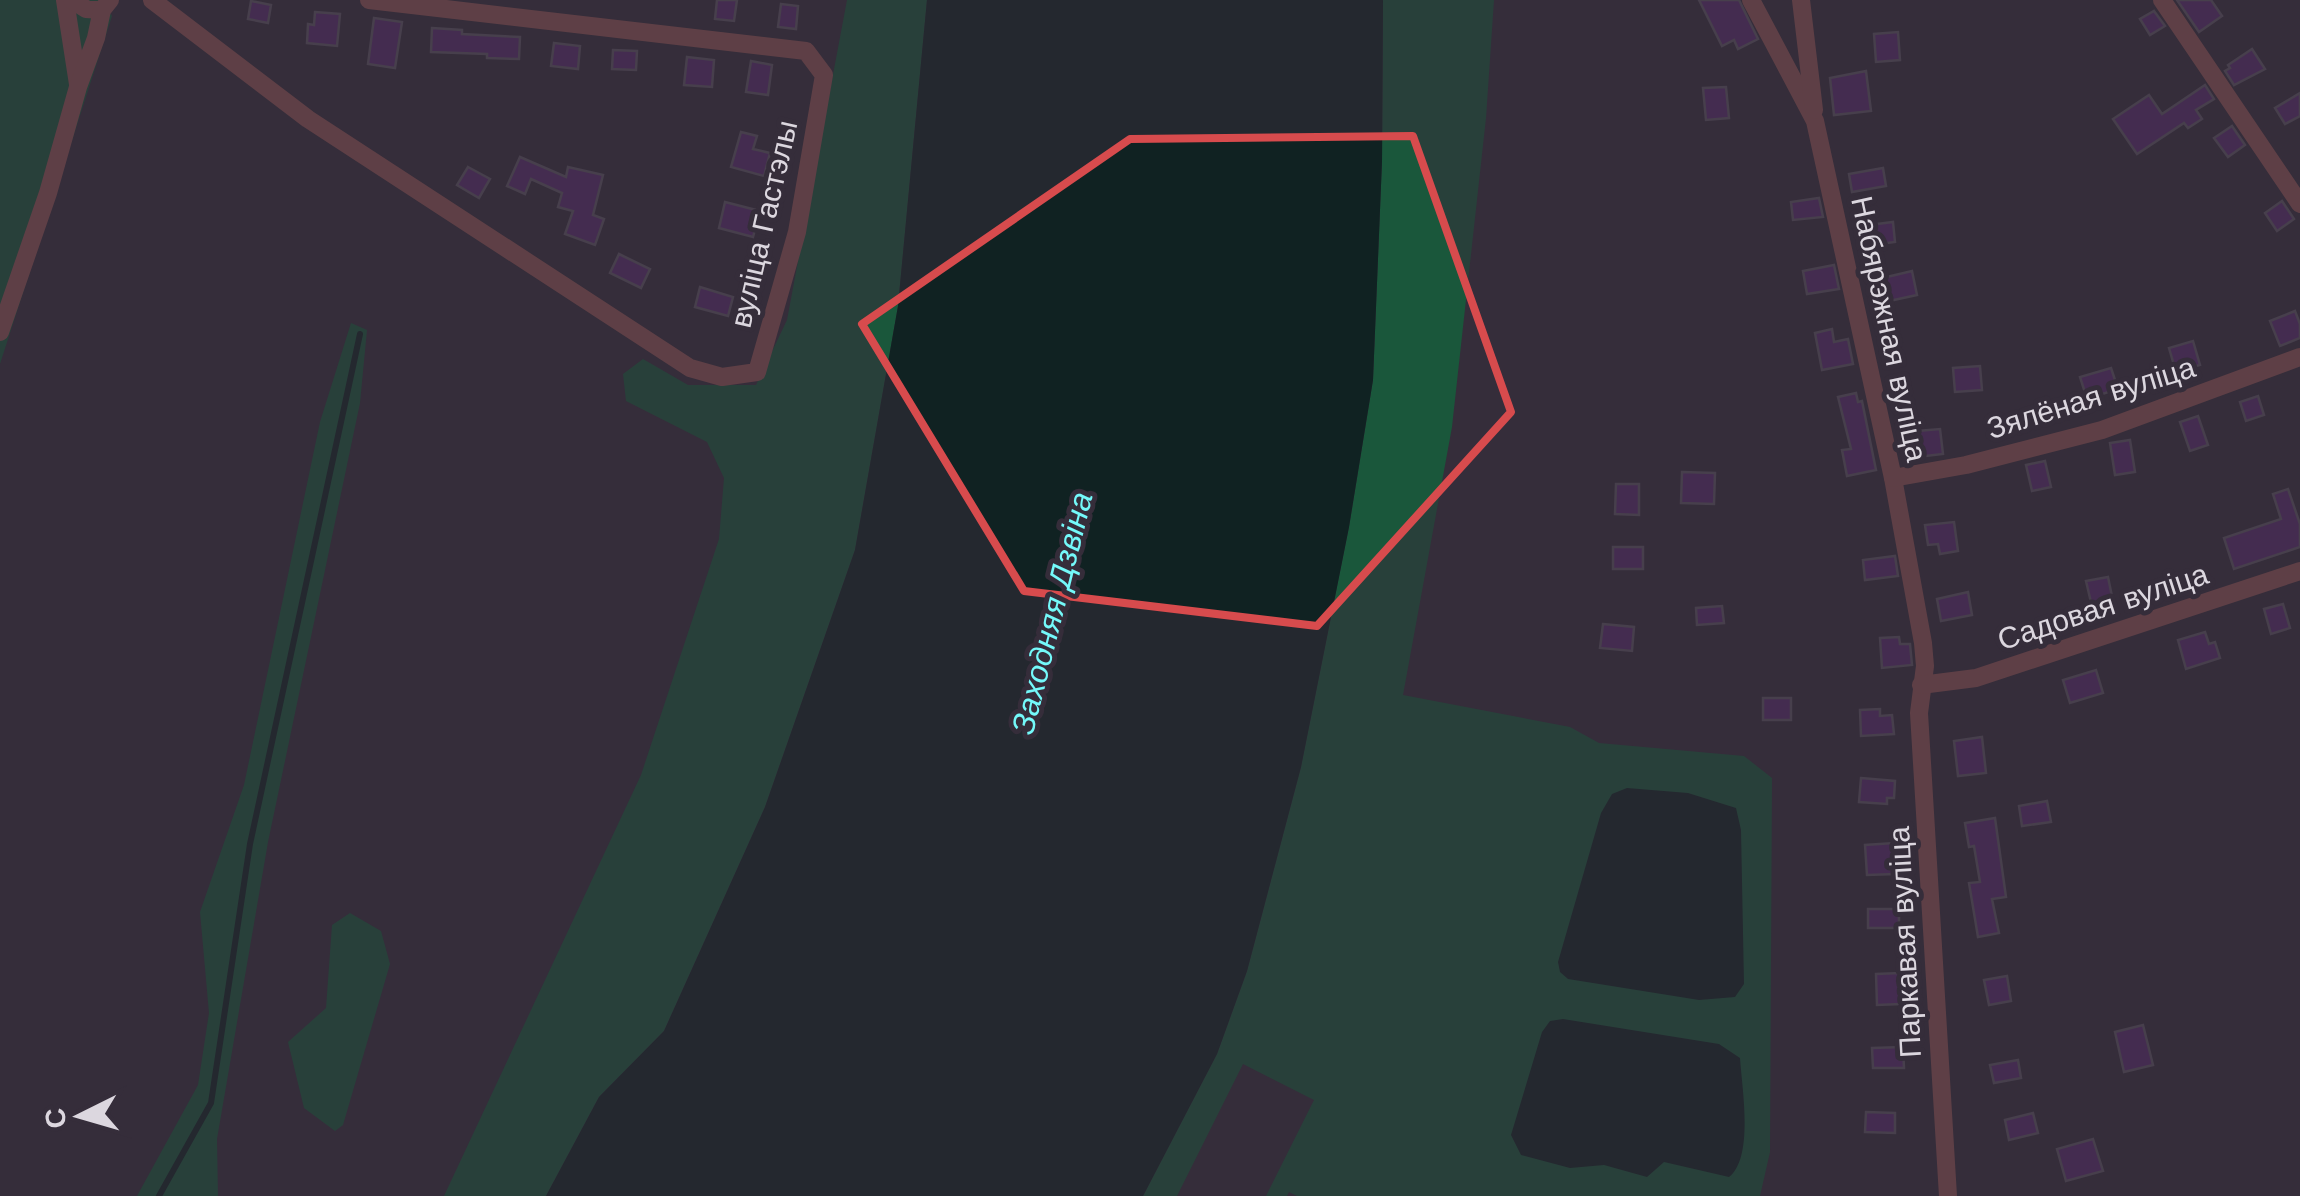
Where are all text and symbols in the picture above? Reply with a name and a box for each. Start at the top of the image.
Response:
street label: вуліца Гастэлы [723,117,804,331]
street label: Набярэжная вуліца [1844,193,1935,465]
street label: Зялёная вуліца [1982,349,2200,446]
water label: Заходняя Дзвіна [1004,488,1100,738]
street label: Садовая вуліца [1993,556,2213,657]
street label: Паркавая вуліца [1881,825,1928,1059]
north arrow [30,1066,130,1166]
text: С [38,1107,73,1130]

